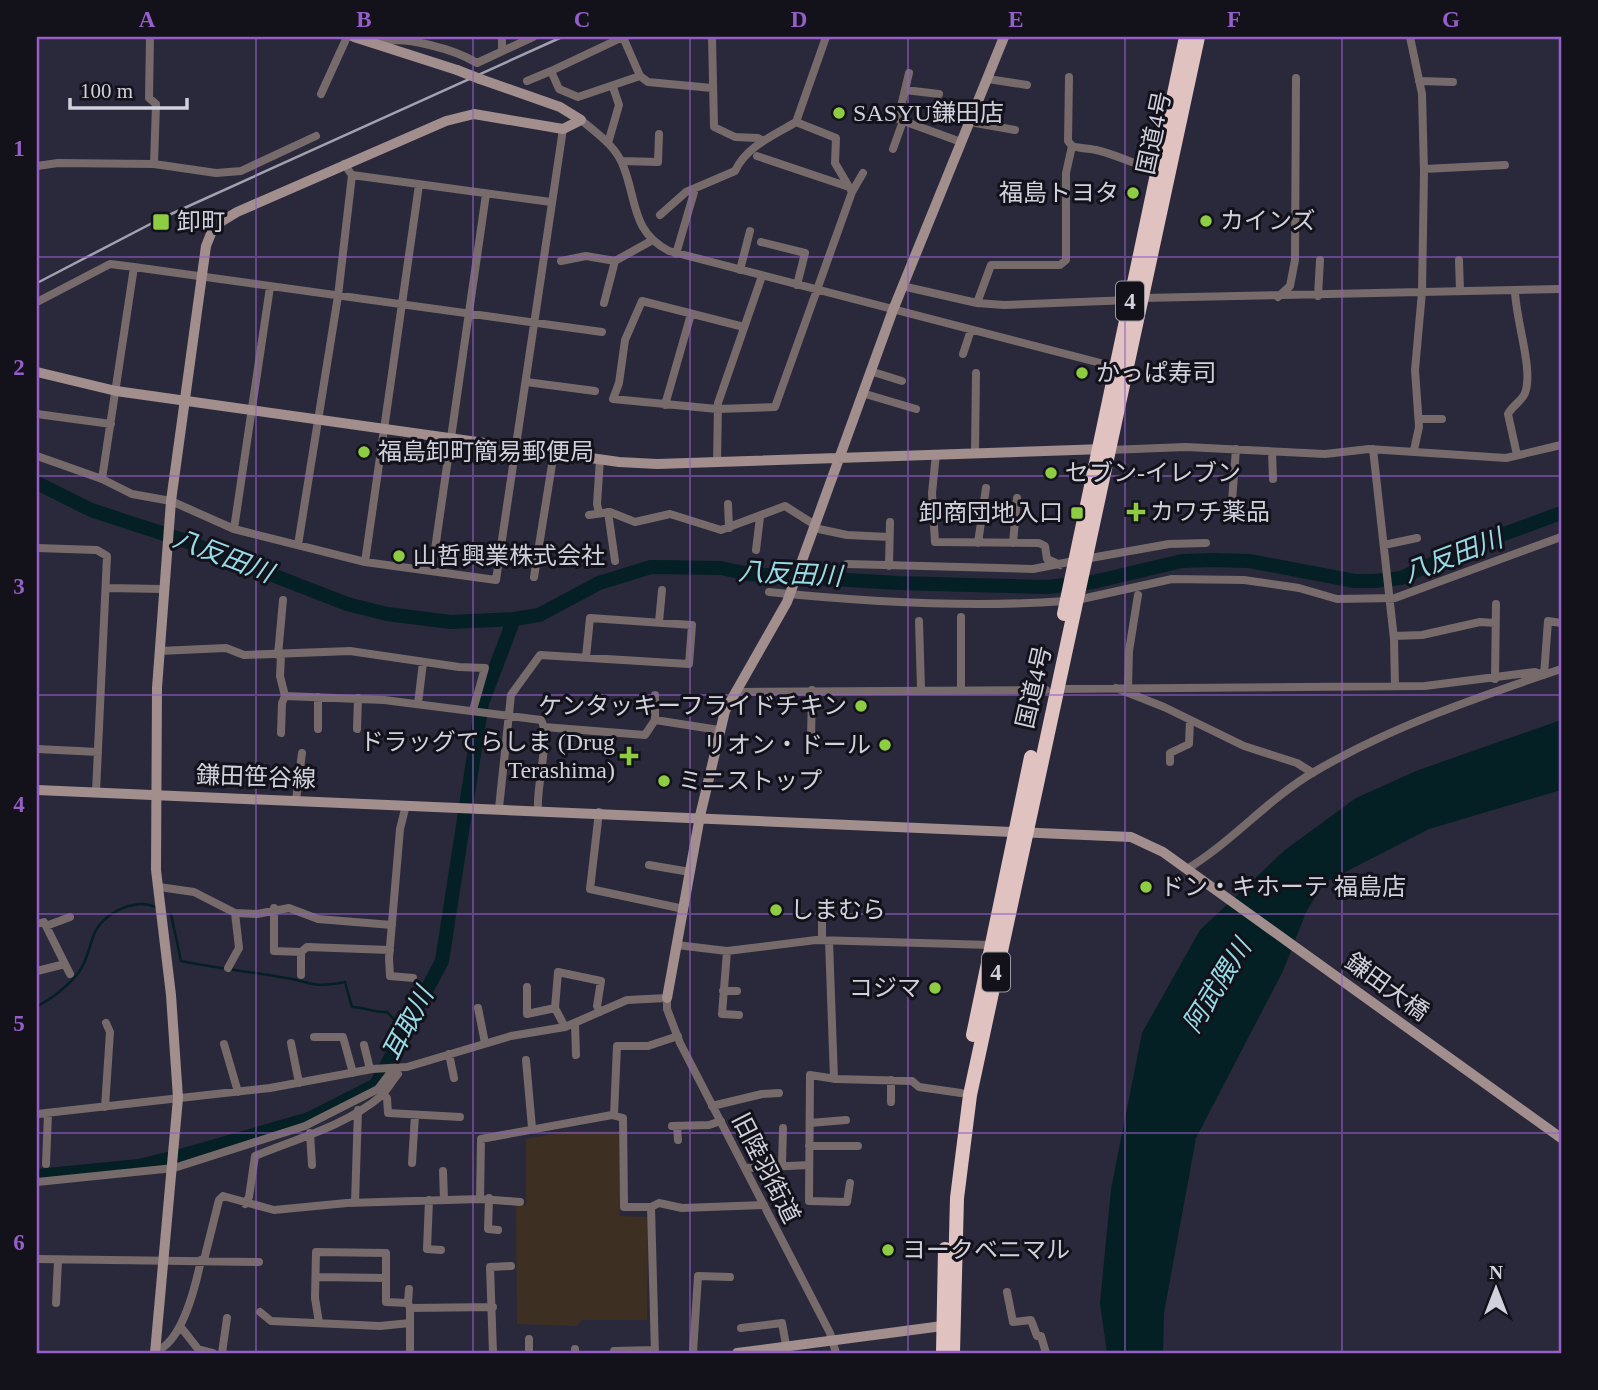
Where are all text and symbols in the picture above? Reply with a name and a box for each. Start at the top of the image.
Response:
text: A [139,7,156,32]
text: B [356,7,372,32]
text: C [574,7,590,32]
text: D [791,7,807,32]
text: E [1008,7,1024,32]
text: F [1227,7,1241,32]
text: G [1442,7,1460,32]
scale bar [70,66,187,110]
text: 100 m [80,79,133,103]
street label: 国道4号 [1133,89,1175,177]
place label: SASYU鎌田店 [853,100,1004,126]
marker: SASYU鎌田店 [831,105,847,121]
text: 1 [13,136,25,161]
place label: 福島トヨタ [999,180,1119,206]
marker: 福島トヨタ [1125,185,1141,201]
place label: カインズ [1220,208,1316,234]
place label: 卸町 [177,209,225,235]
marker: 卸町 [151,212,171,232]
marker: カインズ [1198,213,1214,229]
road number: 4 [1116,282,1144,320]
text: 2 [13,355,25,380]
place label: かっぱ寿司 [1096,360,1216,386]
marker: かっぱ寿司 [1074,365,1090,381]
place label: 福島卸町簡易郵便局 [378,439,594,465]
marker: 福島卸町簡易郵便局 [356,444,372,460]
place label: セブン-イレブン [1065,460,1241,486]
marker: セブン-イレブン [1043,465,1059,481]
place label: カワチ薬品 [1150,499,1270,525]
place label: 卸商団地入口 [919,500,1063,526]
marker: カワチ薬品 [1128,504,1144,520]
marker: 卸商団地入口 [1069,505,1085,521]
water label: 八反田川 [1399,523,1510,588]
water label: 八反田川 [169,524,280,589]
place label: 山哲興業株式会社 [413,543,605,569]
marker: 山哲興業株式会社 [391,548,407,564]
water label: 八反田川 [737,557,846,591]
text: 3 [13,574,25,599]
street label: 国道4号 [1012,643,1056,731]
place label: ケンタッキーフライドチキン [538,693,847,719]
marker: ケンタッキーフライドチキン [853,698,869,714]
place label: ドラッグてらしま (Drug Terashima) [360,729,615,783]
place label: リオン・ドール [703,732,871,758]
marker: リオン・ドール [877,737,893,753]
marker: ドラッグてらしま (Drug Terashima) [621,748,637,764]
street label: 鎌田笹谷線 [196,762,316,792]
place label: ミニストップ [678,768,822,794]
marker: ミニストップ [656,773,672,789]
text: 4 [13,792,25,817]
place label: ドン・キホーテ 福島店 [1160,874,1406,900]
marker: ドン・キホーテ 福島店 [1138,879,1154,895]
place label: しまむら [790,897,886,923]
marker: しまむら [768,902,784,918]
water label: 阿武隈川 [1177,932,1258,1038]
street label: 鎌田大橋 [1341,948,1433,1026]
road number: 4 [982,953,1010,992]
place label: コジマ [849,975,921,1001]
water label: 耳取川 [377,980,441,1065]
marker: コジマ [927,980,943,996]
text: 5 [13,1011,25,1036]
street label: 旧陸羽街道 [727,1109,805,1227]
text: 6 [13,1230,25,1255]
place label: ヨークベニマル [902,1237,1070,1263]
marker: ヨークベニマル [880,1242,896,1258]
north arrow [1462,1254,1532,1324]
text: N [1489,1262,1503,1283]

